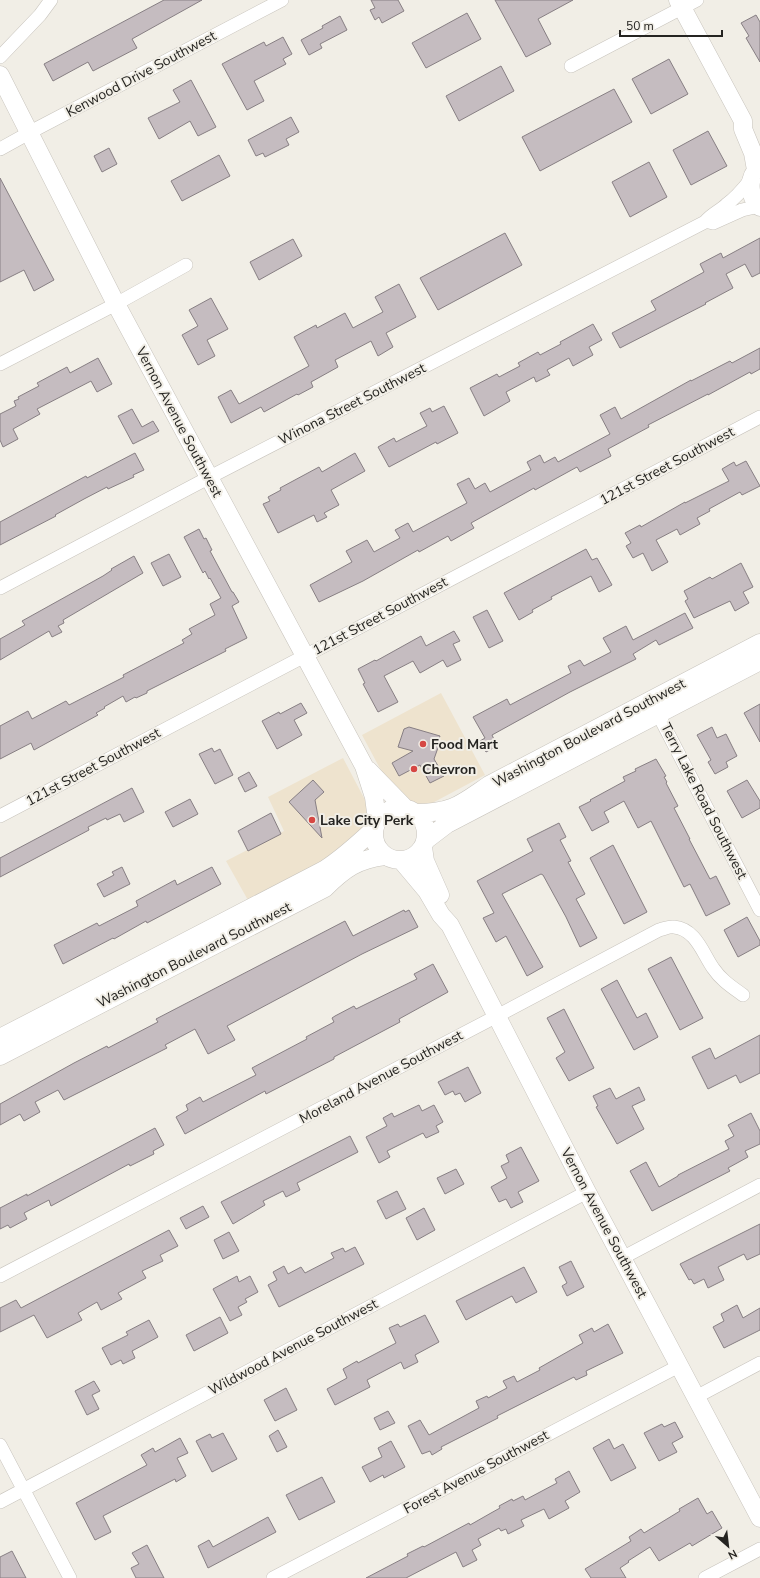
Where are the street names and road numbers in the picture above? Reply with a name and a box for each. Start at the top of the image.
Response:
street label: Kenwood Drive Southwest [63,26,219,122]
street label: Vernon Avenue Southwest [131,343,227,501]
street label: Winona Street Southwest [275,359,429,449]
street label: 121st Street Southwest [596,422,738,510]
street label: 121st Street Southwest [309,572,451,660]
street label: Washington Boulevard Southwest [489,674,689,792]
street label: Terry Lake Road Southwest [656,720,752,882]
street label: 121st Street Southwest [22,723,164,811]
street label: Washington Boulevard Southwest [94,898,294,1012]
street label: Moreland Avenue Southwest [296,1026,466,1128]
street label: Vernon Avenue Southwest [556,1144,652,1302]
street label: Wildwood Avenue Southwest [205,1294,381,1400]
street label: Forest Avenue Southwest [400,1426,552,1518]

